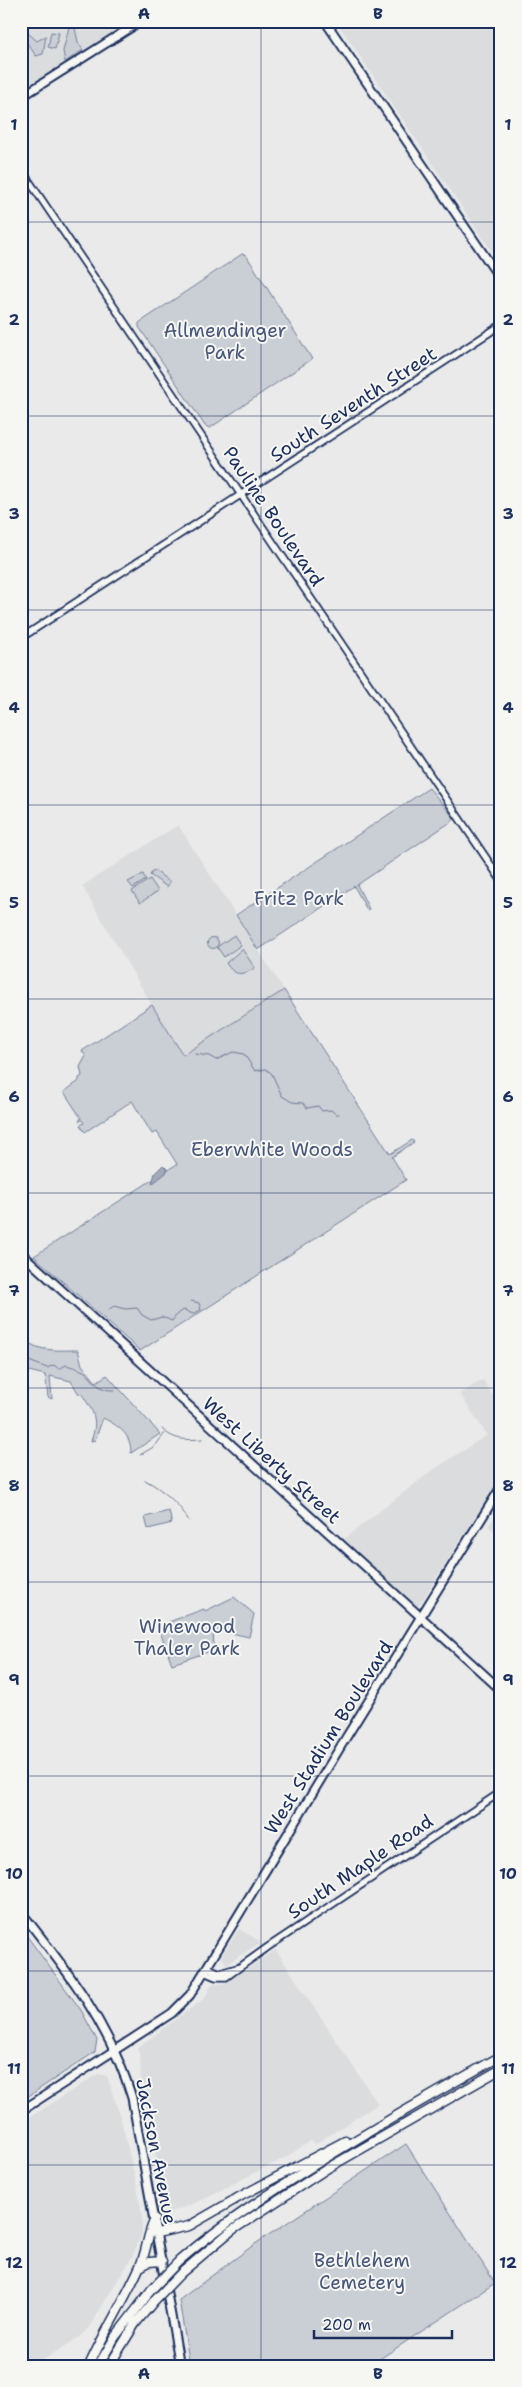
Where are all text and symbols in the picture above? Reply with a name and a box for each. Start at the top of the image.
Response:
text: A [138,3,150,24]
text: B [373,3,383,24]
text: 1 [10,114,18,135]
text: 1 [504,114,512,135]
text: 2 [8,309,20,330]
text: 2 [502,309,514,330]
park label: Allmendinger Park [163,318,287,365]
street label: South Seventh Street [265,341,441,468]
street label: Pauline Boulevard [217,441,330,591]
text: 3 [8,503,20,524]
text: 3 [502,503,514,524]
text: 4 [8,697,20,718]
text: 4 [502,697,514,718]
park label: Fritz Park [254,886,344,911]
text: 5 [9,892,19,913]
text: 5 [503,892,513,913]
text: 6 [8,1086,20,1107]
text: 6 [502,1086,514,1107]
park label: Eberwhite Woods [191,1137,353,1162]
text: 7 [8,1280,20,1301]
text: 7 [502,1280,514,1301]
street label: West Liberty Street [197,1391,346,1529]
text: 8 [8,1475,20,1496]
text: 8 [502,1475,514,1496]
park label: Winewood Thaler Park [134,1614,240,1661]
street label: West Stadium Boulevard [258,1636,398,1839]
text: 9 [8,1669,20,1690]
text: 9 [502,1669,514,1690]
street label: South Maple Road [283,1808,438,1924]
text: 10 [5,1863,23,1884]
text: 10 [499,1863,517,1884]
text: 11 [7,2058,21,2079]
text: 11 [501,2058,515,2079]
street label: Jackson Avenue [130,2076,183,2226]
park label: Bethlehem Cemetery [314,2248,410,2295]
text: 12 [5,2252,23,2273]
text: 12 [499,2252,517,2273]
scale bar [314,2307,452,2339]
text: 200 m [322,2315,371,2335]
text: A [138,2363,150,2384]
text: B [373,2363,383,2384]

